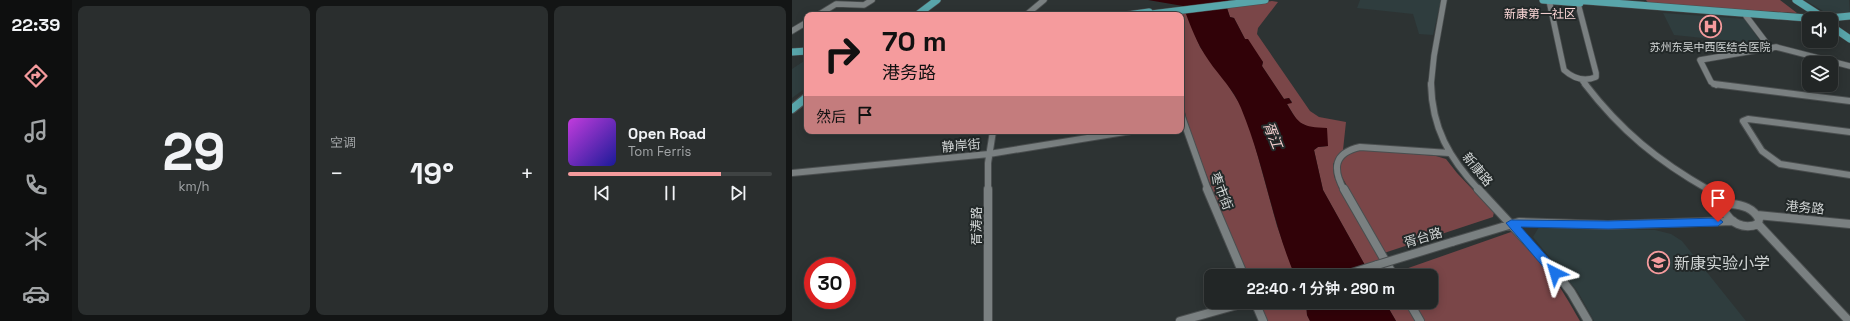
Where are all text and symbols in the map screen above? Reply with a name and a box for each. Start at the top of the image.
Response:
district label: 新康第一社区 [1504,6,1576,22]
map controls [1802,12,1838,92]
button: sound [1802,12,1838,48]
text: 22:39 [12,13,60,36]
hospital icon: 苏州东吴中西医结合医院 [1697,14,1723,40]
text: 70 m [882,23,947,59]
icon: right [816,28,868,80]
place label: 苏州东吴中西医结合医院 [1650,40,1771,54]
button: layers [1802,56,1838,92]
text: 港务路 [882,61,936,84]
icon: directions [22,62,50,90]
icon: arrive [854,104,876,126]
text: 然后 [816,107,846,126]
icon: music [22,117,50,145]
text: 29 [163,119,225,185]
water label: 胥江 [1259,119,1287,153]
text: Open Road [628,124,706,143]
text: 空调 [330,134,356,151]
street label: 静岸街 [941,135,981,156]
text: Tom Ferris [628,143,691,160]
street label: 新康路 [1459,149,1497,190]
text: 19° [410,154,454,193]
text: − [330,159,344,187]
text: + [520,159,534,187]
street label: 枣市街 [1207,170,1236,212]
icon: phone [22,171,50,199]
text: km/h [179,178,209,195]
pin [1701,181,1735,222]
icon: previous [591,182,613,204]
icon: pause [659,182,681,204]
icon: next [727,182,749,204]
icon: arrive [1707,187,1729,209]
street label: 港务路 [1785,197,1825,218]
street label: 胥涛路 [968,206,985,246]
street label: 胥台路 [1402,224,1444,251]
icon: climate [22,225,50,253]
school or university icon: 新康实验小学 [1646,250,1672,276]
position arrow [1534,252,1576,294]
place label: 新康实验小学 [1674,253,1770,274]
speed limit sign: 30 [804,257,856,309]
text: 22:40 · 1 分钟 · 290 m [1247,279,1395,298]
icon: car [22,280,50,308]

